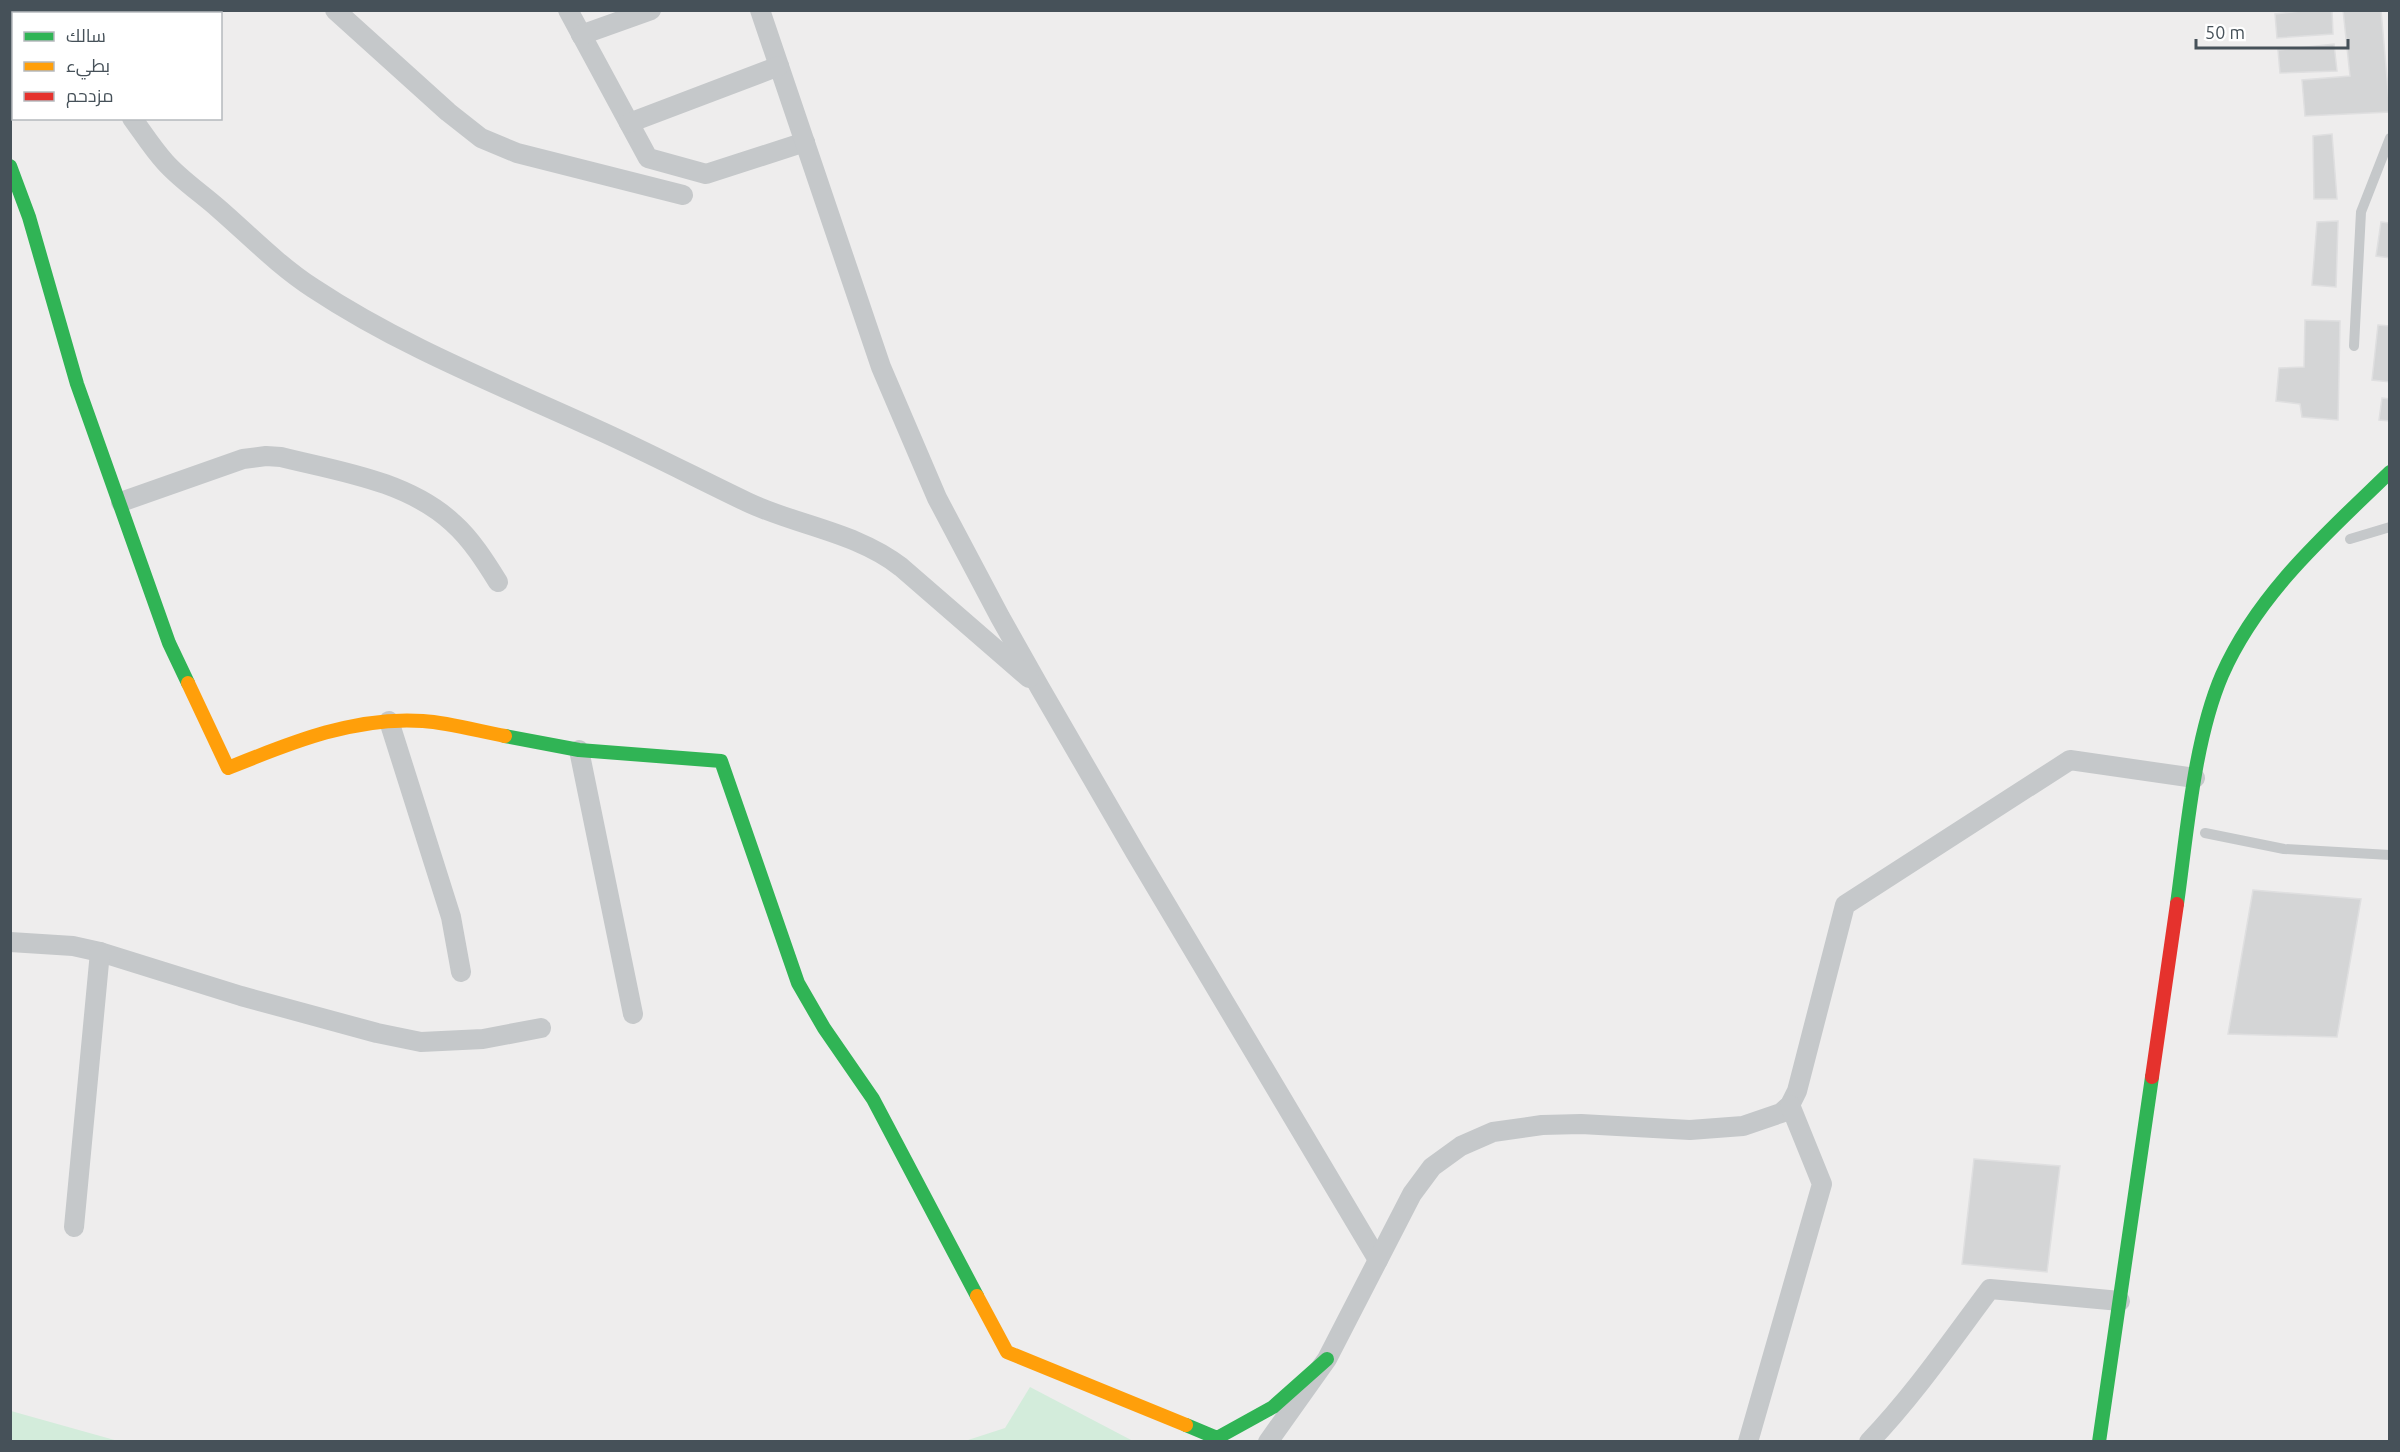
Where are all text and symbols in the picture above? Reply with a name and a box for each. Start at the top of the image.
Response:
legend [12,12,222,120]
scale bar [2196,12,2348,50]
text: 50 m [2205,22,2245,42]
text: سالك [66,25,106,45]
text: بطيء [66,55,110,80]
text: مزدحم [66,85,114,108]

